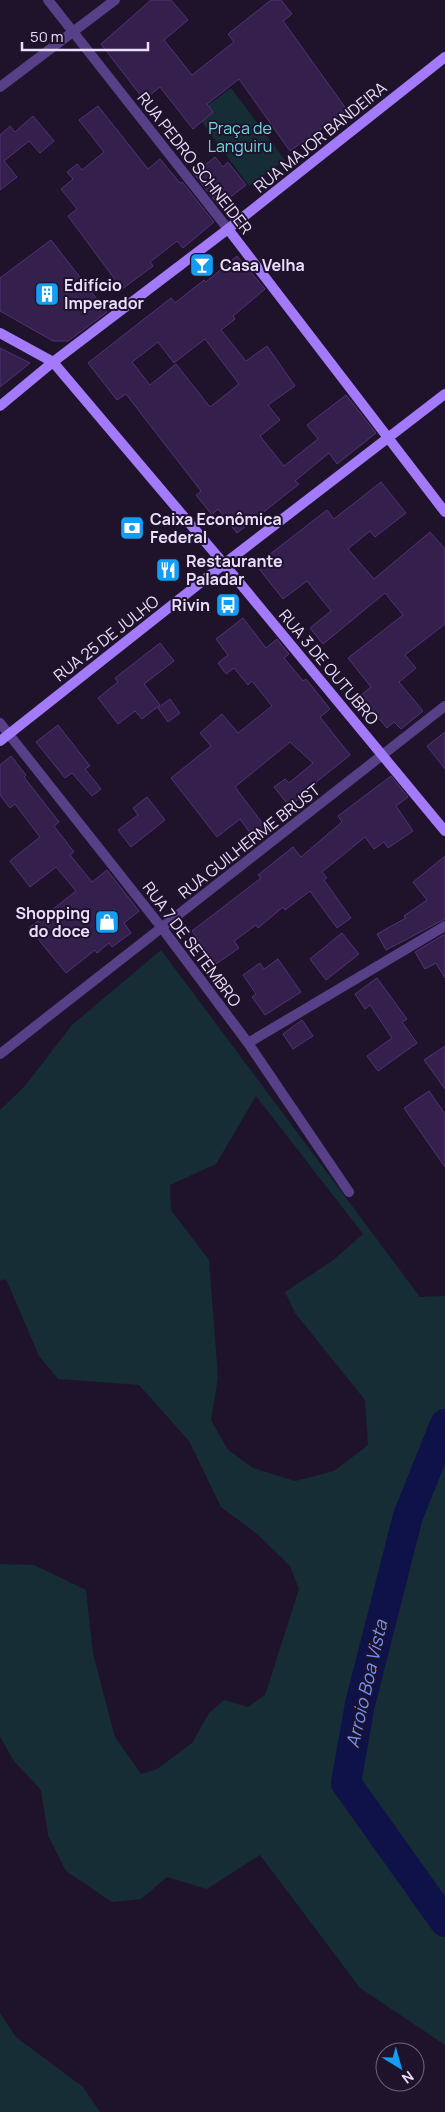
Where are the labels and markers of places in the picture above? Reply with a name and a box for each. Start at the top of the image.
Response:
bar icon: Casa Velha [189,252,215,278]
place label: Casa Velha [220,254,305,276]
place label: Edifício Imperador [64,274,144,314]
building icon: Edifício Imperador [34,281,60,307]
place label: Caixa Econômica Federal [150,508,282,548]
bank icon: Caixa Econômica Federal [119,515,145,541]
place label: Restaurante Paladar [186,550,283,590]
restaurant icon: Restaurante Paladar [155,557,181,583]
bus stop icon: Rivin [215,592,241,618]
place label: Rivin [172,594,210,616]
place label: Shopping do doce [16,902,90,942]
shop icon: Shopping do doce [94,909,120,935]

